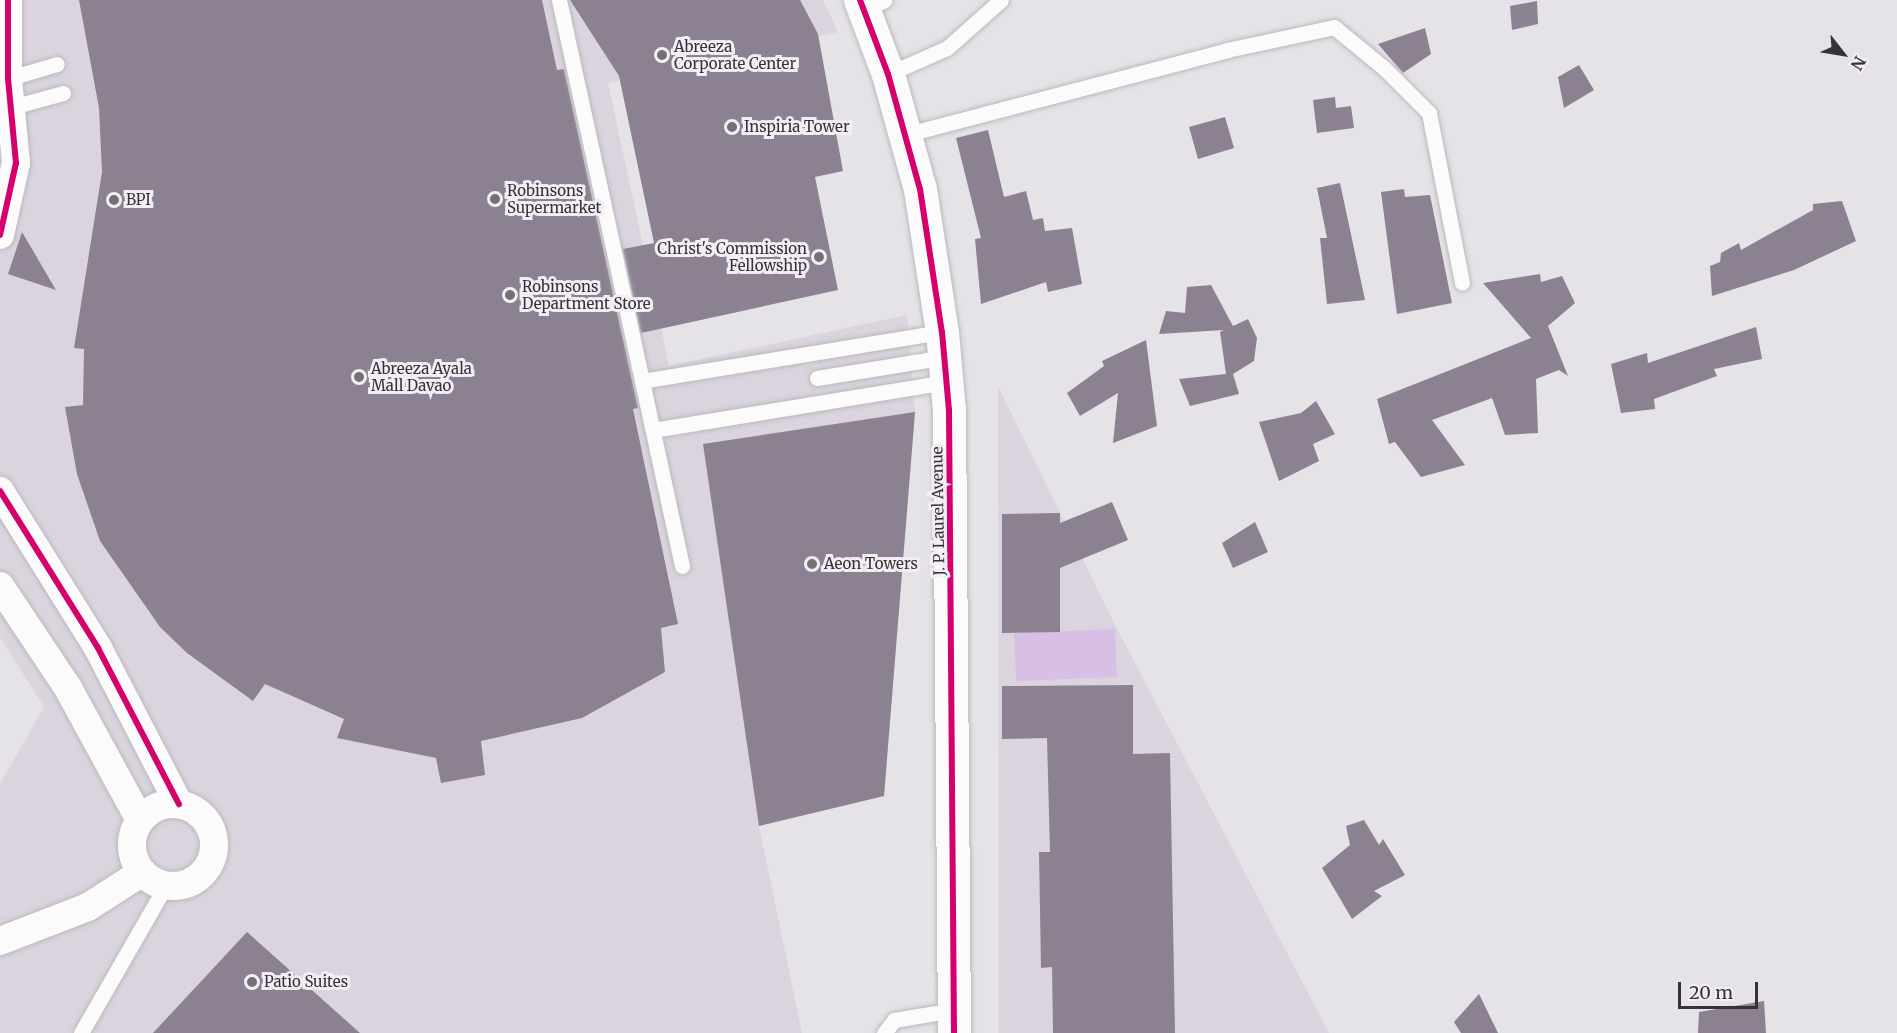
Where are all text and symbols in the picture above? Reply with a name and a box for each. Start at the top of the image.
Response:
north arrow [1813,24,1873,84]
place label: Abreeza Corporate Center [674,37,796,72]
marker: Abreeza Corporate Center [655,48,669,62]
text: N [1847,53,1870,74]
place label: Inspiria Tower [744,118,850,136]
marker: Inspiria Tower [725,120,739,134]
place label: Robinsons Supermarket [507,181,601,216]
place label: BPI [126,191,151,209]
marker: Robinsons Supermarket [488,192,502,206]
marker: BPI [107,193,121,207]
place label: Christ's Commission Fellowship [657,239,807,274]
marker: Christ's Commission Fellowship [812,250,826,264]
place label: Robinsons Department Store [522,277,651,312]
marker: Robinsons Department Store [503,288,517,302]
place label: Abreeza Ayala Mall Davao [371,359,472,394]
marker: Abreeza Ayala Mall Davao [352,370,366,384]
street label: J. P. Laurel Avenue [928,446,948,576]
place label: Aeon Towers [824,555,918,573]
marker: Aeon Towers [805,557,819,571]
scale bar [1681,970,1760,1008]
place label: Patio Suites [264,973,348,991]
marker: Patio Suites [245,975,259,989]
text: 20 m [1689,981,1733,1004]

